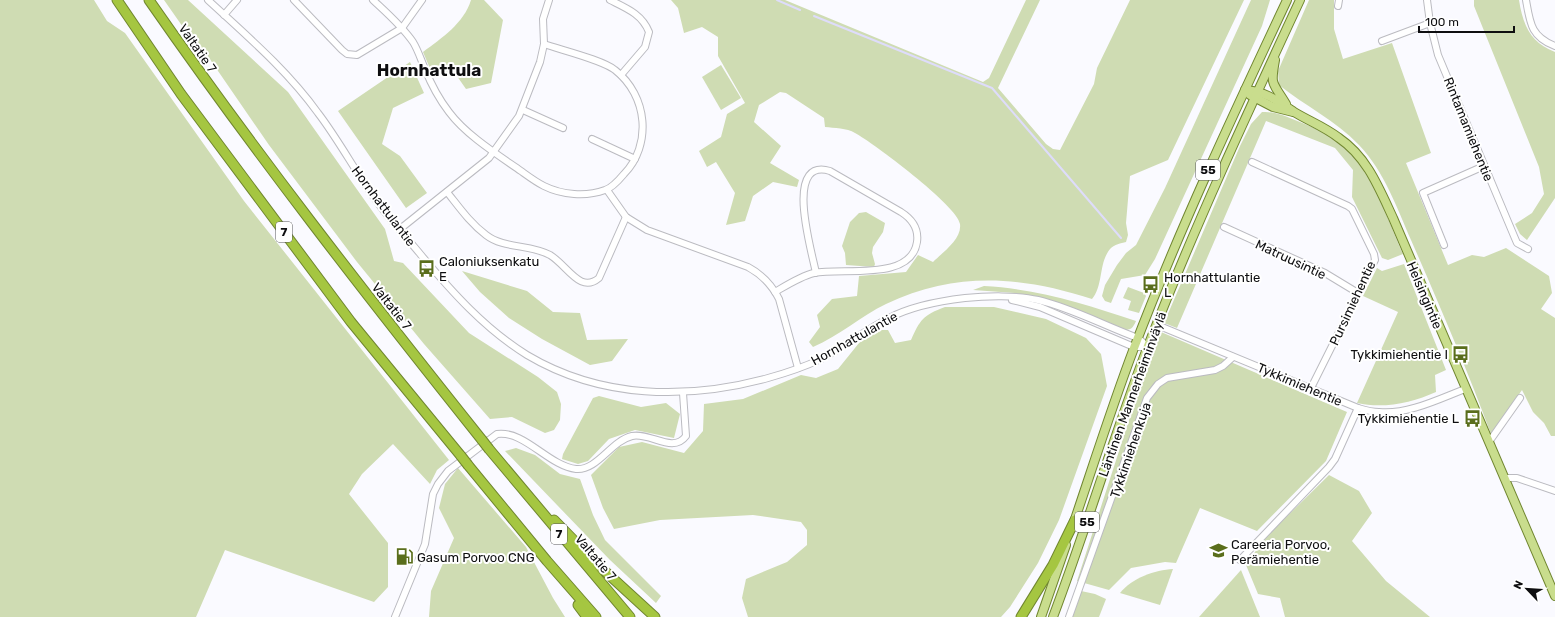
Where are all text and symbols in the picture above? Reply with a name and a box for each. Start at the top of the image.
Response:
scale bar [1419,8,1514,34]
text: 100 m [1425,15,1459,29]
street label: Valtatie 7 [175,21,220,76]
district label: Hornhattula [377,60,481,80]
street label: Rintamamiehentie [1441,75,1496,183]
road number: 55 [1196,160,1220,180]
street label: Hornhattulantie [349,163,419,249]
road number: 7 [276,222,292,242]
street label: Matruusintie [1253,237,1328,282]
place label: Caloniuksenkatu E [439,254,539,284]
bus stop icon: Caloniuksenkatu E [416,258,436,278]
street label: Pursimiehentie [1326,259,1379,348]
street label: Helsingintie [1403,259,1445,331]
place label: Hornhattulantie L [1164,270,1260,300]
bus stop icon: Hornhattulantie L [1141,274,1161,294]
street label: Valtatie 7 [369,280,415,333]
street label: Hornhattulantie [809,309,900,368]
street label: Läntinen Mannerheiminväylä [1096,310,1169,479]
bus stop icon: Tykkimiehentie I [1451,344,1471,364]
place label: Tykkimiehentie I [1351,347,1448,362]
street label: Tykkimiehentie [1255,360,1344,409]
street label: Tykkimiehenkuja [1107,400,1154,500]
bus stop icon: Tykkimiehentie L [1462,408,1482,428]
place label: Tykkimiehentie L [1358,411,1460,426]
road number: 55 [1075,512,1099,532]
road number: 7 [551,524,567,544]
street label: Valtatie 7 [572,531,619,584]
place label: Careeria Porvoo, Perämiehentie [1231,537,1330,567]
school or university icon: Careeria Porvoo, Perämiehentie [1208,541,1228,561]
fuel station icon: Gasum Porvoo CNG [394,547,414,567]
place label: Gasum Porvoo CNG [417,550,535,565]
north arrow [1507,569,1547,609]
text: N [1511,579,1526,591]

